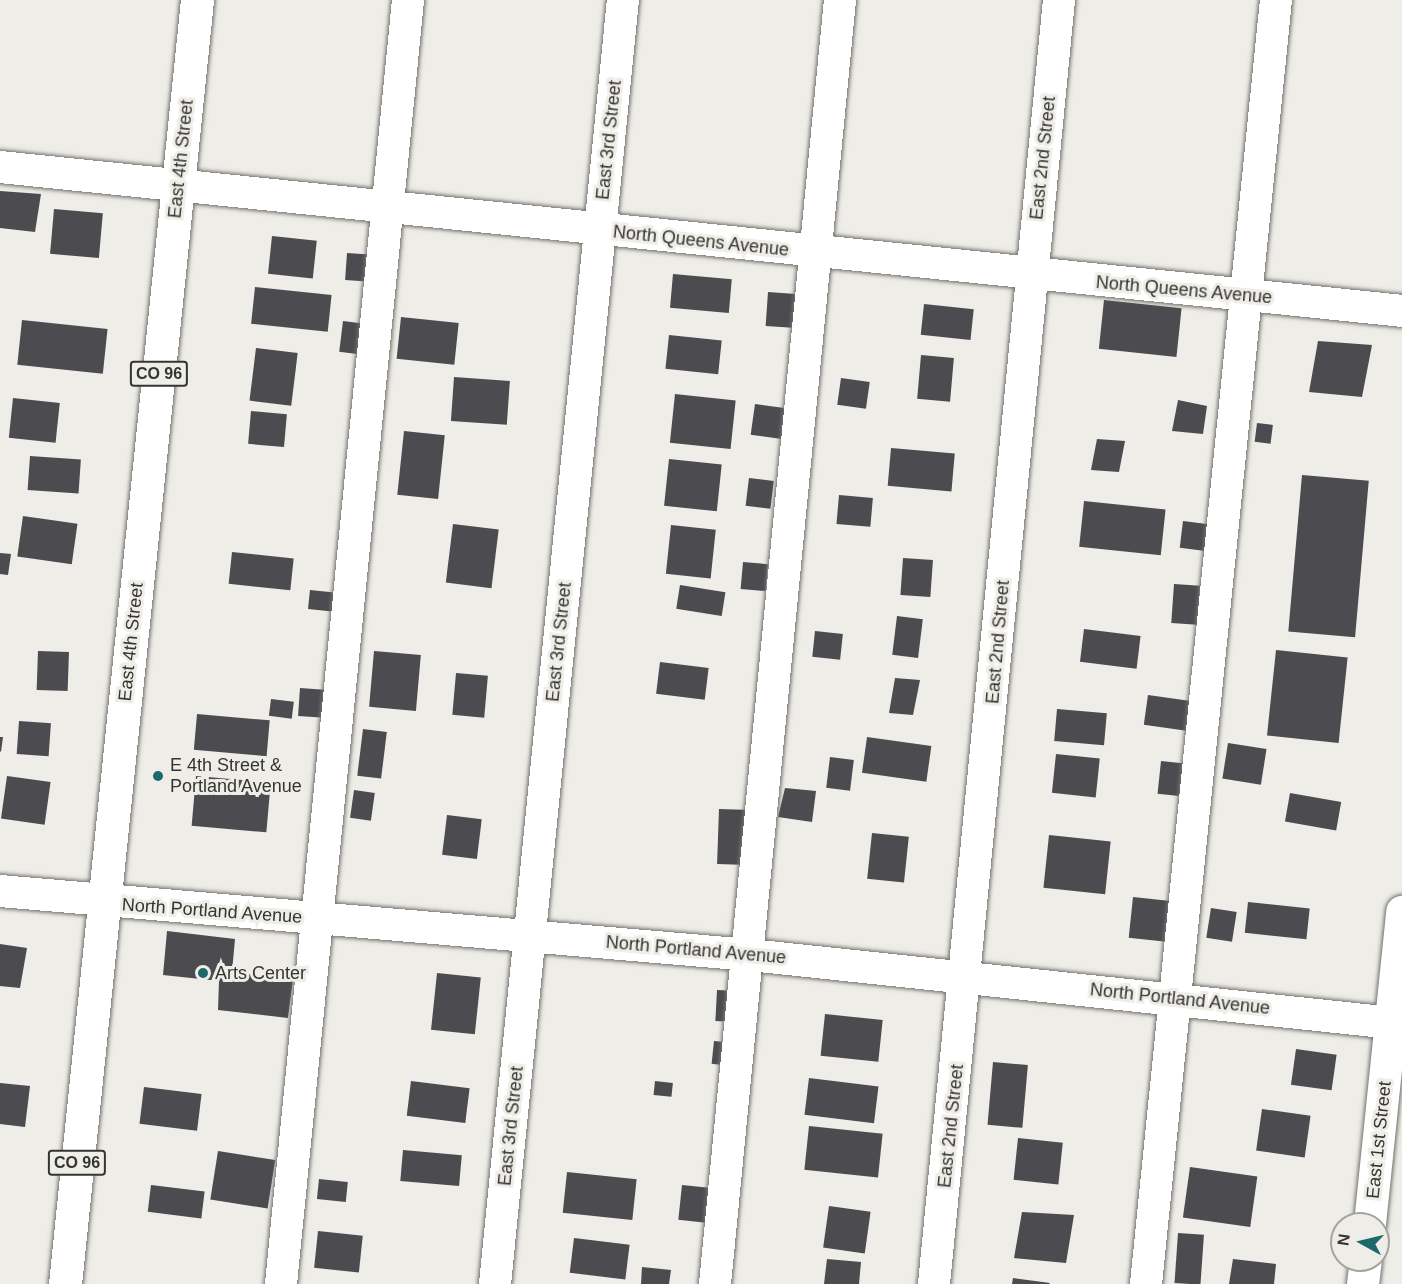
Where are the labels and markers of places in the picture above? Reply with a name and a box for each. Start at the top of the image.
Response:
place label: E 4th Street & Portland Avenue [170,755,303,798]
marker: E 4th Street & Portland Avenue [151,769,165,783]
place label: Arts Center [215,962,306,984]
marker: Arts Center [196,966,210,980]

